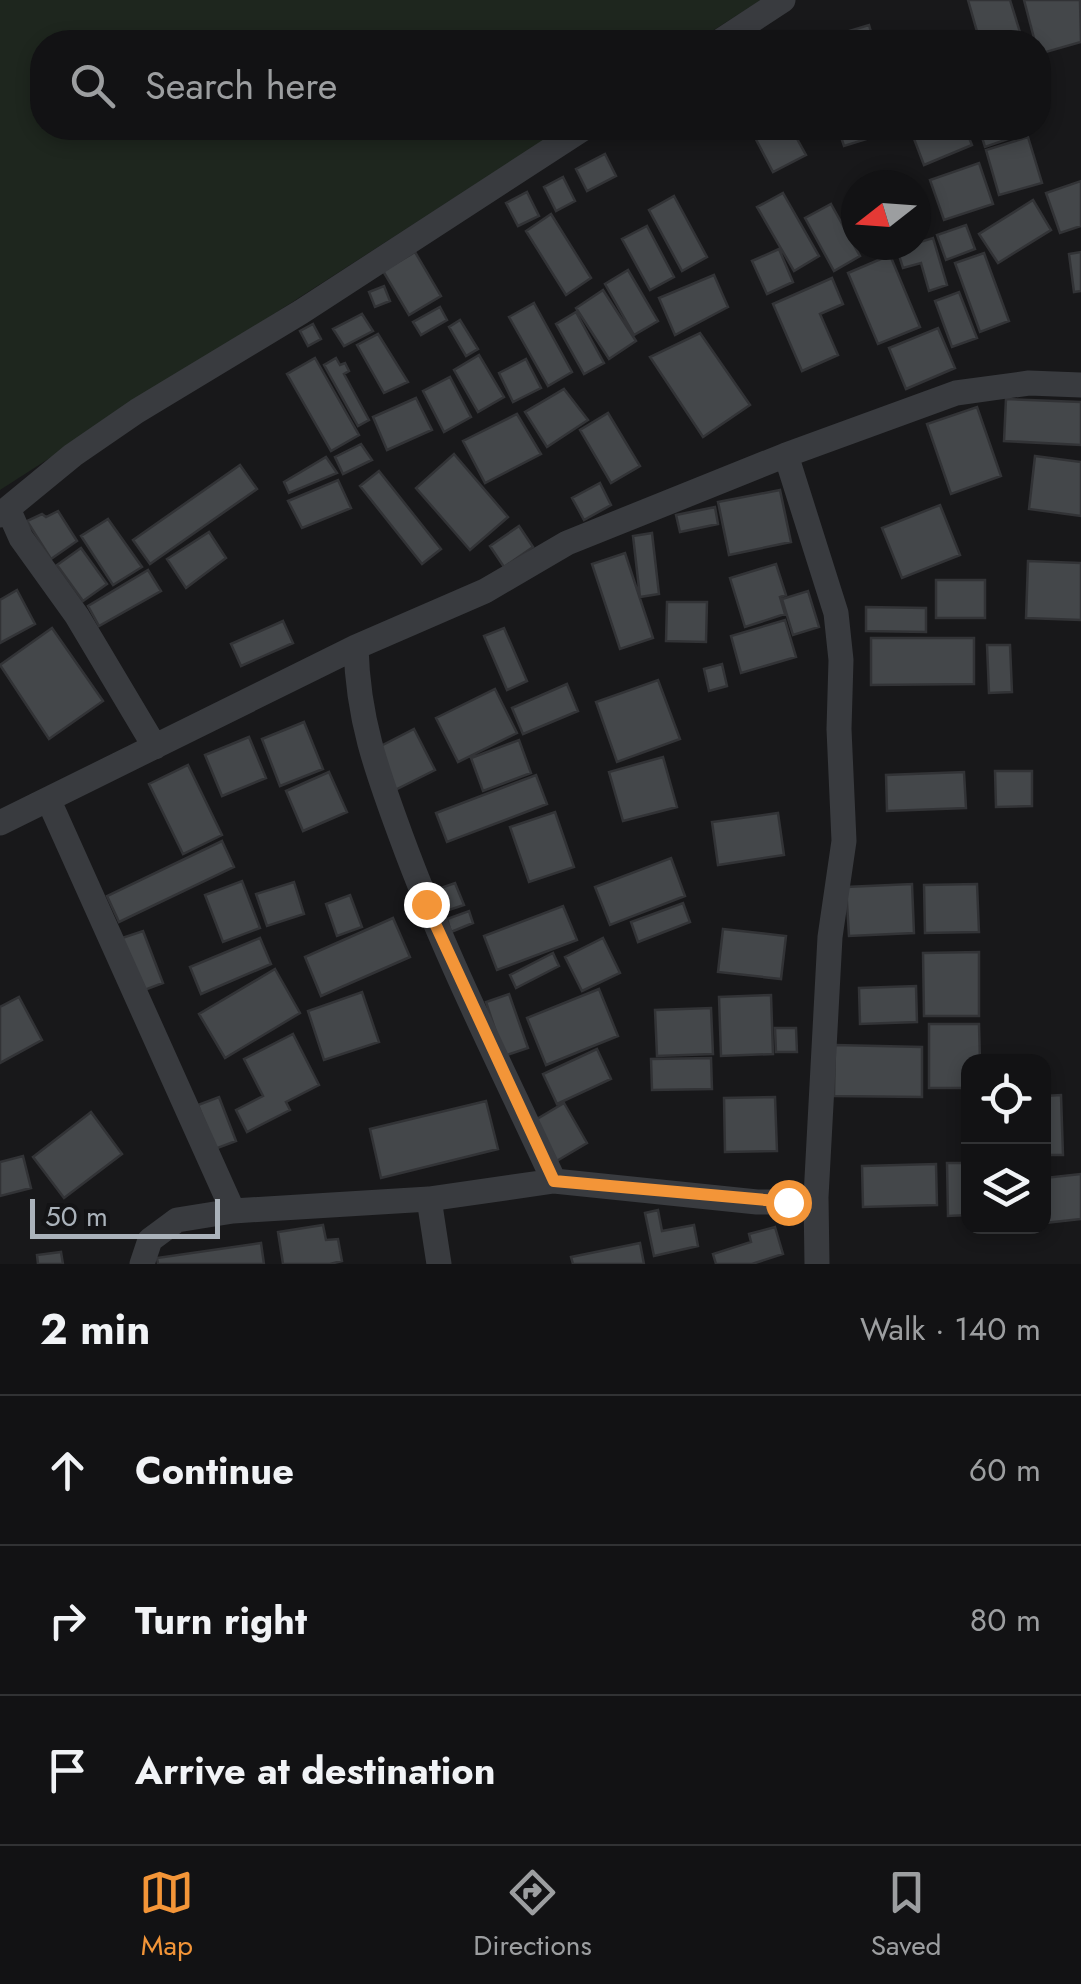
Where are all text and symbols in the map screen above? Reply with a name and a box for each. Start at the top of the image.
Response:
search box [30,30,1051,140]
icon: search [65,58,120,113]
text: Search here [145,58,337,113]
north arrow [841,170,931,260]
route end [404,882,450,928]
map controls [961,1054,1051,1234]
button: locate [961,1054,1051,1144]
button: layers [961,1144,1051,1234]
route start [766,1180,812,1226]
scale bar [30,1194,220,1238]
text: 50 m [45,1196,108,1237]
text: 2 min [40,1299,150,1360]
text: Walk · 140 m [860,1306,1041,1352]
icon: ahead [40,1443,95,1498]
text: Continue [135,1443,294,1498]
text: 60 m [969,1447,1041,1493]
icon: right [40,1593,95,1648]
text: Turn right [135,1593,307,1648]
text: 80 m [970,1597,1041,1643]
icon: arrive [40,1743,95,1798]
text: Arrive at destination [135,1743,496,1798]
tab: Map [139,1865,194,1966]
tab: Directions [473,1865,592,1966]
tab: Saved [871,1865,942,1966]

